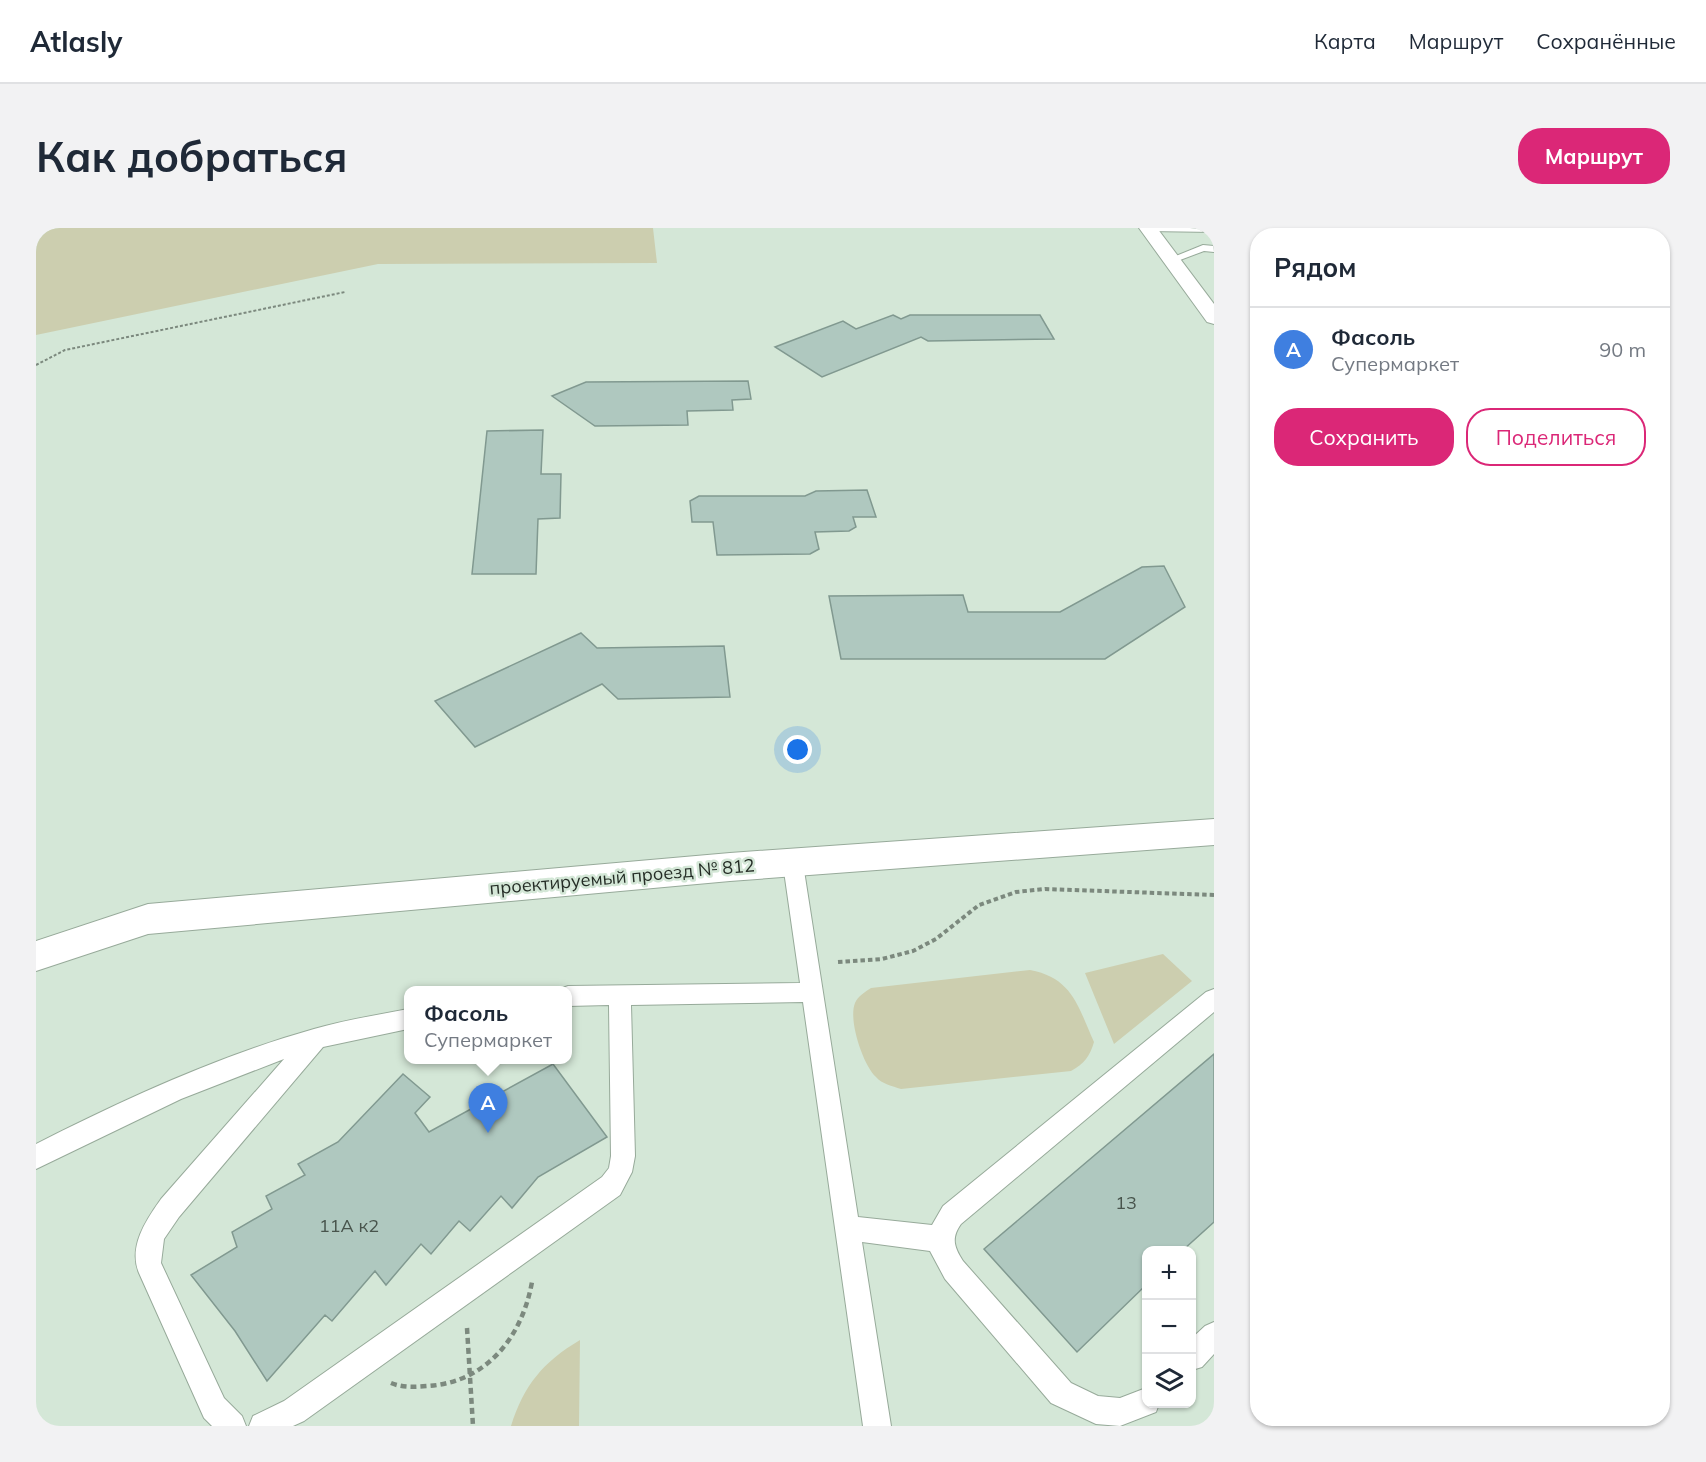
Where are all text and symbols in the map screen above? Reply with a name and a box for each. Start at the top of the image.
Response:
text: Atlasly [30,24,122,59]
text: Карта [1314,28,1376,54]
text: Маршрут [1409,28,1503,54]
text: Сохранённые [1536,28,1676,54]
button: Маршрут [1518,128,1670,184]
text: Как добраться [36,130,348,183]
text: Рядом [1274,251,1357,284]
text: Фасоль [1331,323,1415,351]
text: A [1286,337,1301,362]
text: 90 m [1599,337,1646,362]
text: Супермаркет [1331,351,1459,376]
button: Сохранить [1274,408,1454,466]
button: Поделиться [1466,408,1646,466]
your location [783,735,812,764]
street label: проектируемый проезд № 812 [489,853,755,900]
popup [404,986,572,1064]
text: Фасоль [424,999,508,1027]
text: Супермаркет [424,1027,552,1052]
pin: A [468,1084,508,1133]
house number: 13 [1115,1191,1137,1214]
house number: 11А к2 [319,1214,379,1237]
map controls [1142,1246,1196,1408]
button: + [1142,1246,1196,1300]
button: − [1142,1300,1196,1354]
button: layers [1142,1354,1196,1408]

